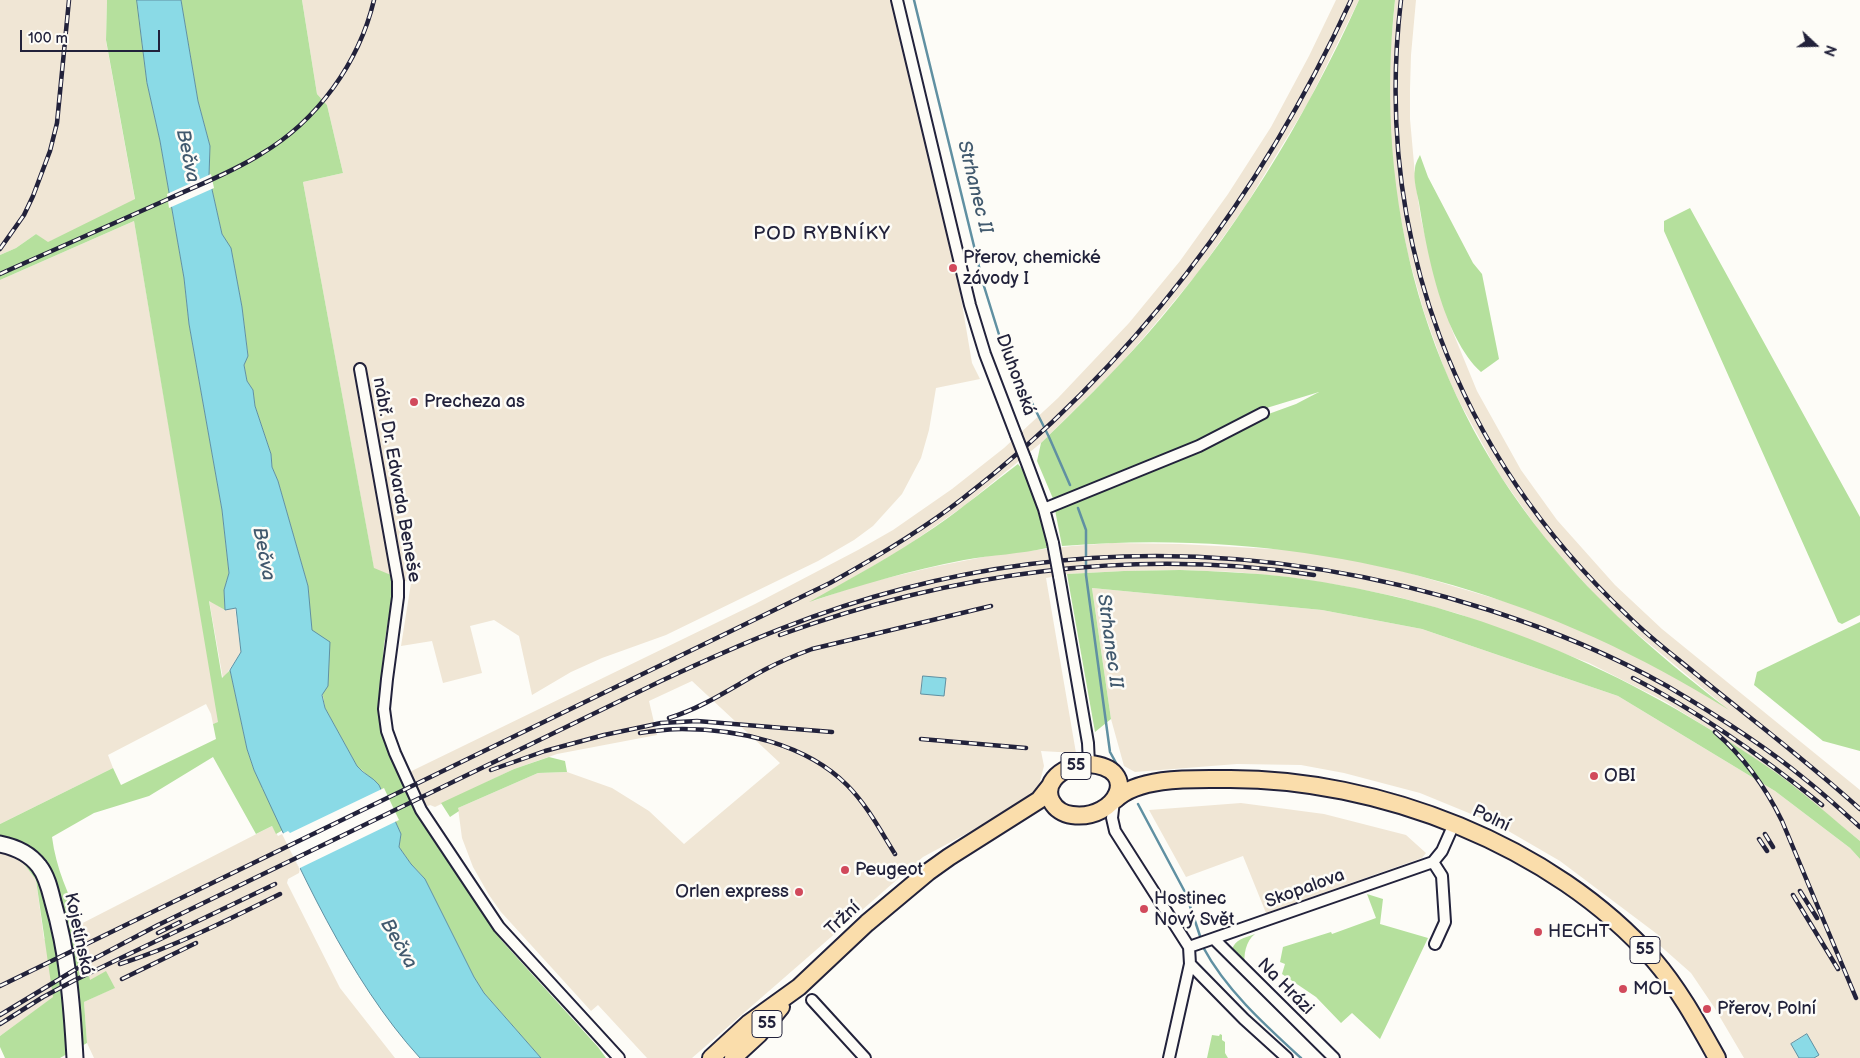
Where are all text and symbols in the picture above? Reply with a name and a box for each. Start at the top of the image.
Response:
scale bar [22,20,162,52]
north arrow [1790,20,1840,70]
text: 100 m [28,29,68,48]
text: N [1820,43,1839,59]
water label: Bečva [170,127,204,185]
water label: Strhanec II [951,138,997,236]
district label: POD RYBNÍKY [752,223,892,245]
place label: Přerov, chemické závody I [963,247,1101,290]
marker: Přerov, chemické závody I [947,262,959,274]
street label: Dluhonská [990,331,1040,419]
street label: nábř. Dr. Edvarda Beneše [367,376,425,584]
place label: Precheza as [424,391,525,413]
marker: Precheza as [408,396,420,408]
water label: Bečva [247,525,279,583]
water label: Strhanec II [1091,592,1127,690]
road number: 55 [1061,752,1091,779]
place label: OBI [1604,765,1636,787]
marker: OBI [1588,770,1600,782]
street label: Polní [1469,801,1513,837]
place label: Peugeot [855,859,923,881]
marker: Peugeot [839,864,851,876]
street label: Skopalova [1262,865,1348,913]
place label: Orlen express [675,881,789,903]
marker: Orlen express [793,886,805,898]
place label: Hostinec Nový Svět [1154,888,1235,931]
street label: Kojetínská [59,891,97,977]
street label: Tržní [821,897,865,941]
marker: Hostinec Nový Svět [1138,903,1150,915]
water label: Bečva [375,915,421,973]
place label: HECHT [1548,921,1610,943]
marker: HECHT [1532,926,1544,938]
road number: 55 [1630,936,1660,964]
street label: Na Hrázi [1252,954,1318,1020]
place label: MOL [1633,978,1673,1000]
marker: MOL [1617,983,1629,995]
place label: Přerov, Polní [1717,998,1816,1020]
marker: Přerov, Polní [1701,1003,1713,1015]
road number: 55 [752,1011,782,1038]

